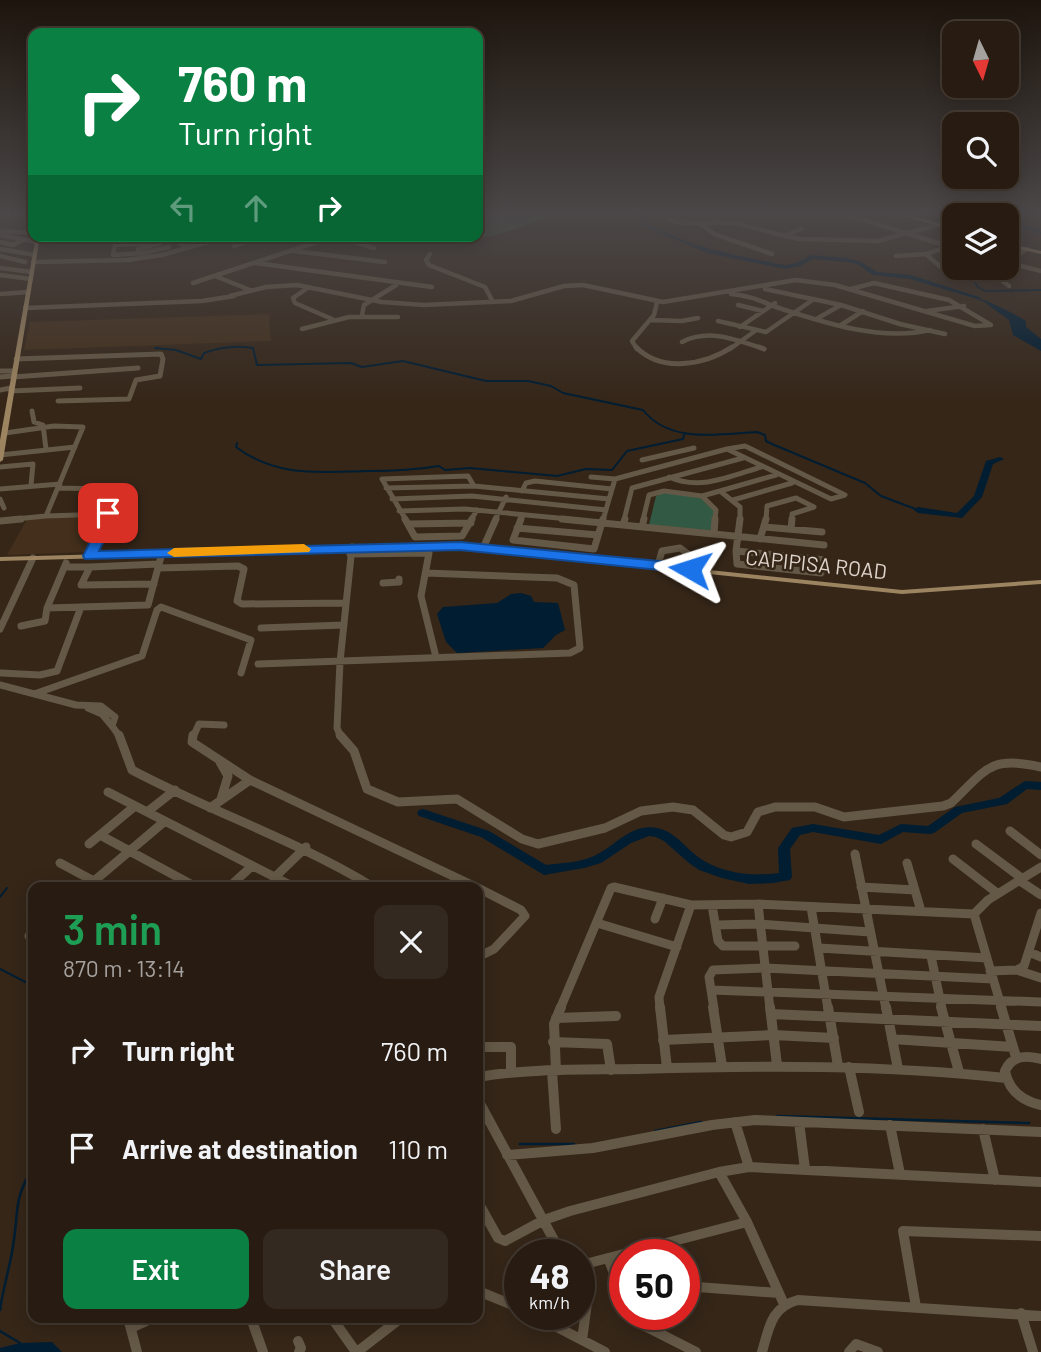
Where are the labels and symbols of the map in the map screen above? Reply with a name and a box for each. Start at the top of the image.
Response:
north arrow [942,21,1018,98]
pin [78,483,138,543]
position arrow [653,532,727,606]
street label: CAPIPISA ROAD [744,544,888,583]
speed limit sign: 50 [609,1239,700,1330]

